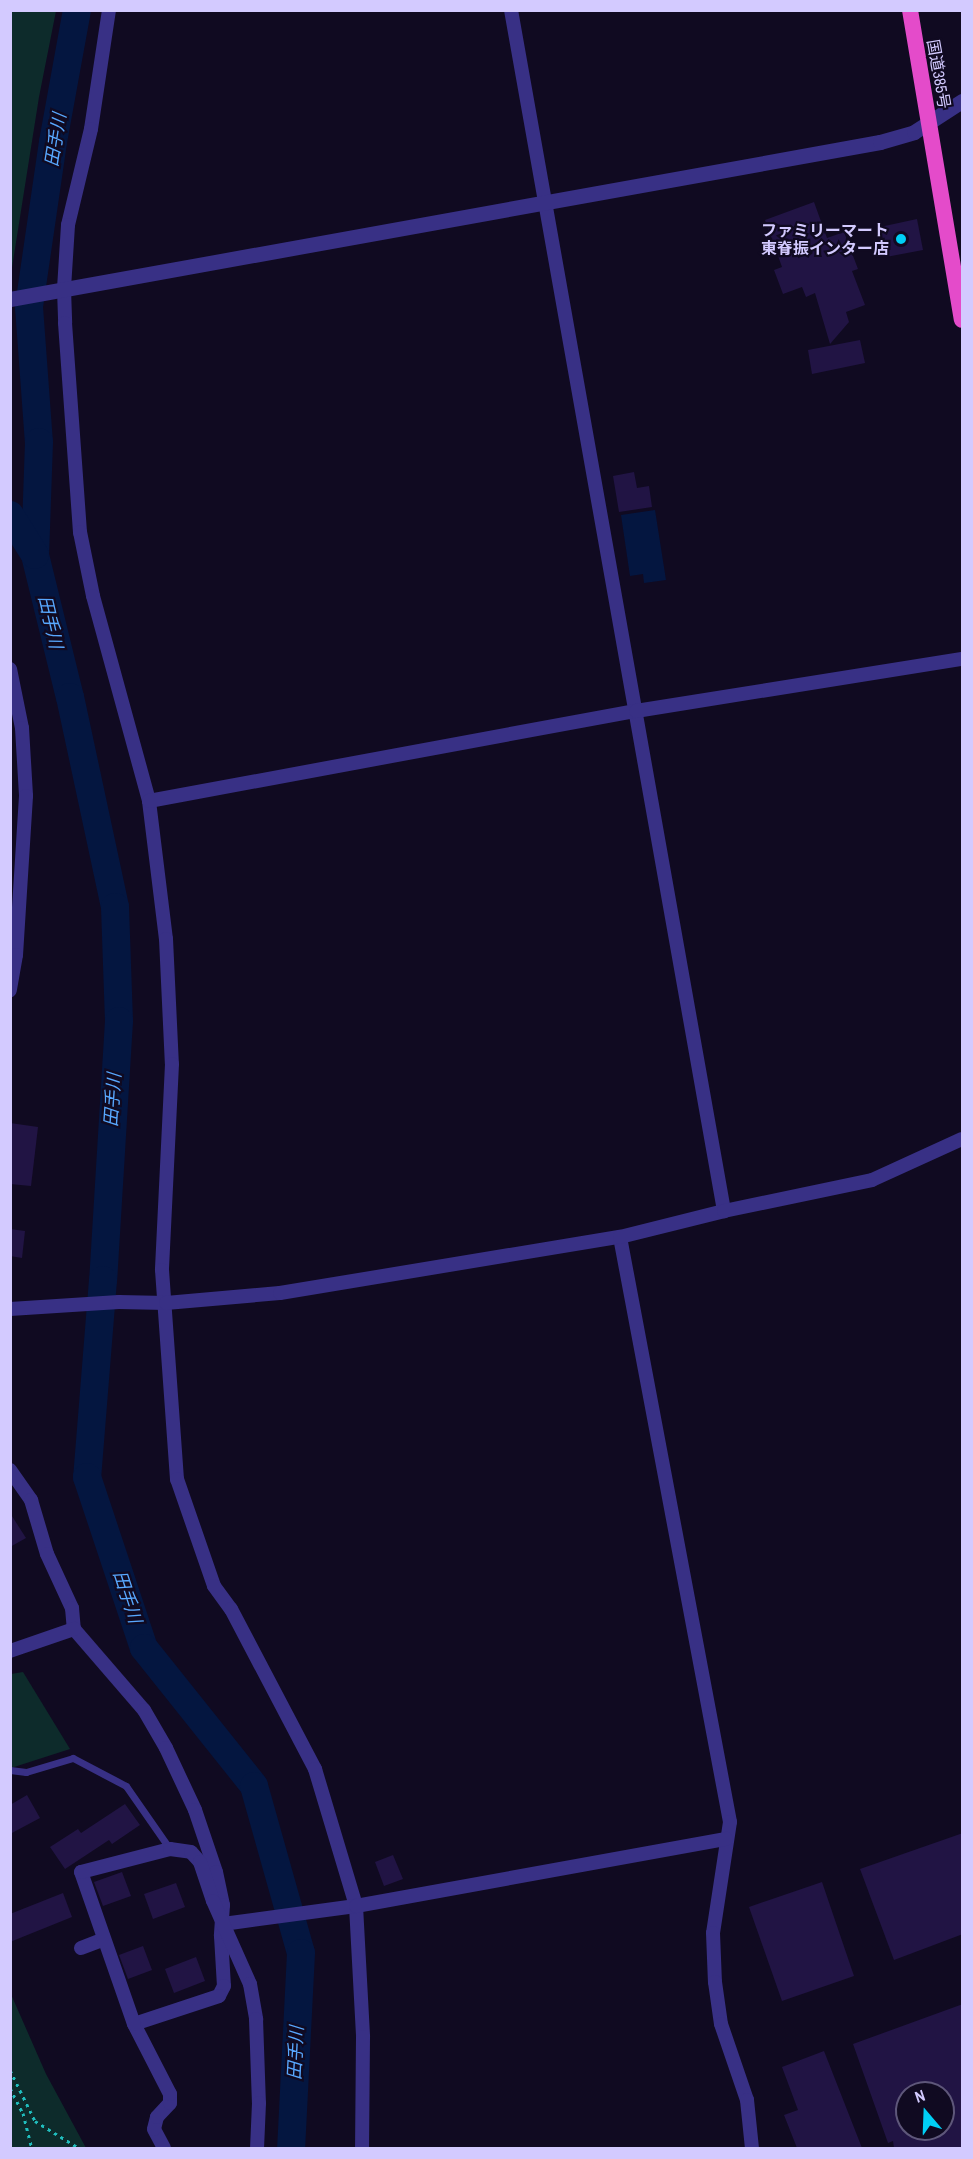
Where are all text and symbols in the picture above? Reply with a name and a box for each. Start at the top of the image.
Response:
street label: 国道385号 [923,38,955,110]
water label: 田手川 [41,112,71,168]
place label: ファミリーマート 東脊振インター店 [761,220,889,258]
marker: ファミリーマート 東脊振インター店 [894,232,908,246]
water label: 田手川 [33,593,67,651]
water label: 田手川 [100,1072,126,1128]
water label: 田手川 [108,1568,146,1626]
water label: 田手川 [284,2025,308,2081]
north arrow [895,2081,955,2141]
text: N [912,2084,928,2108]

